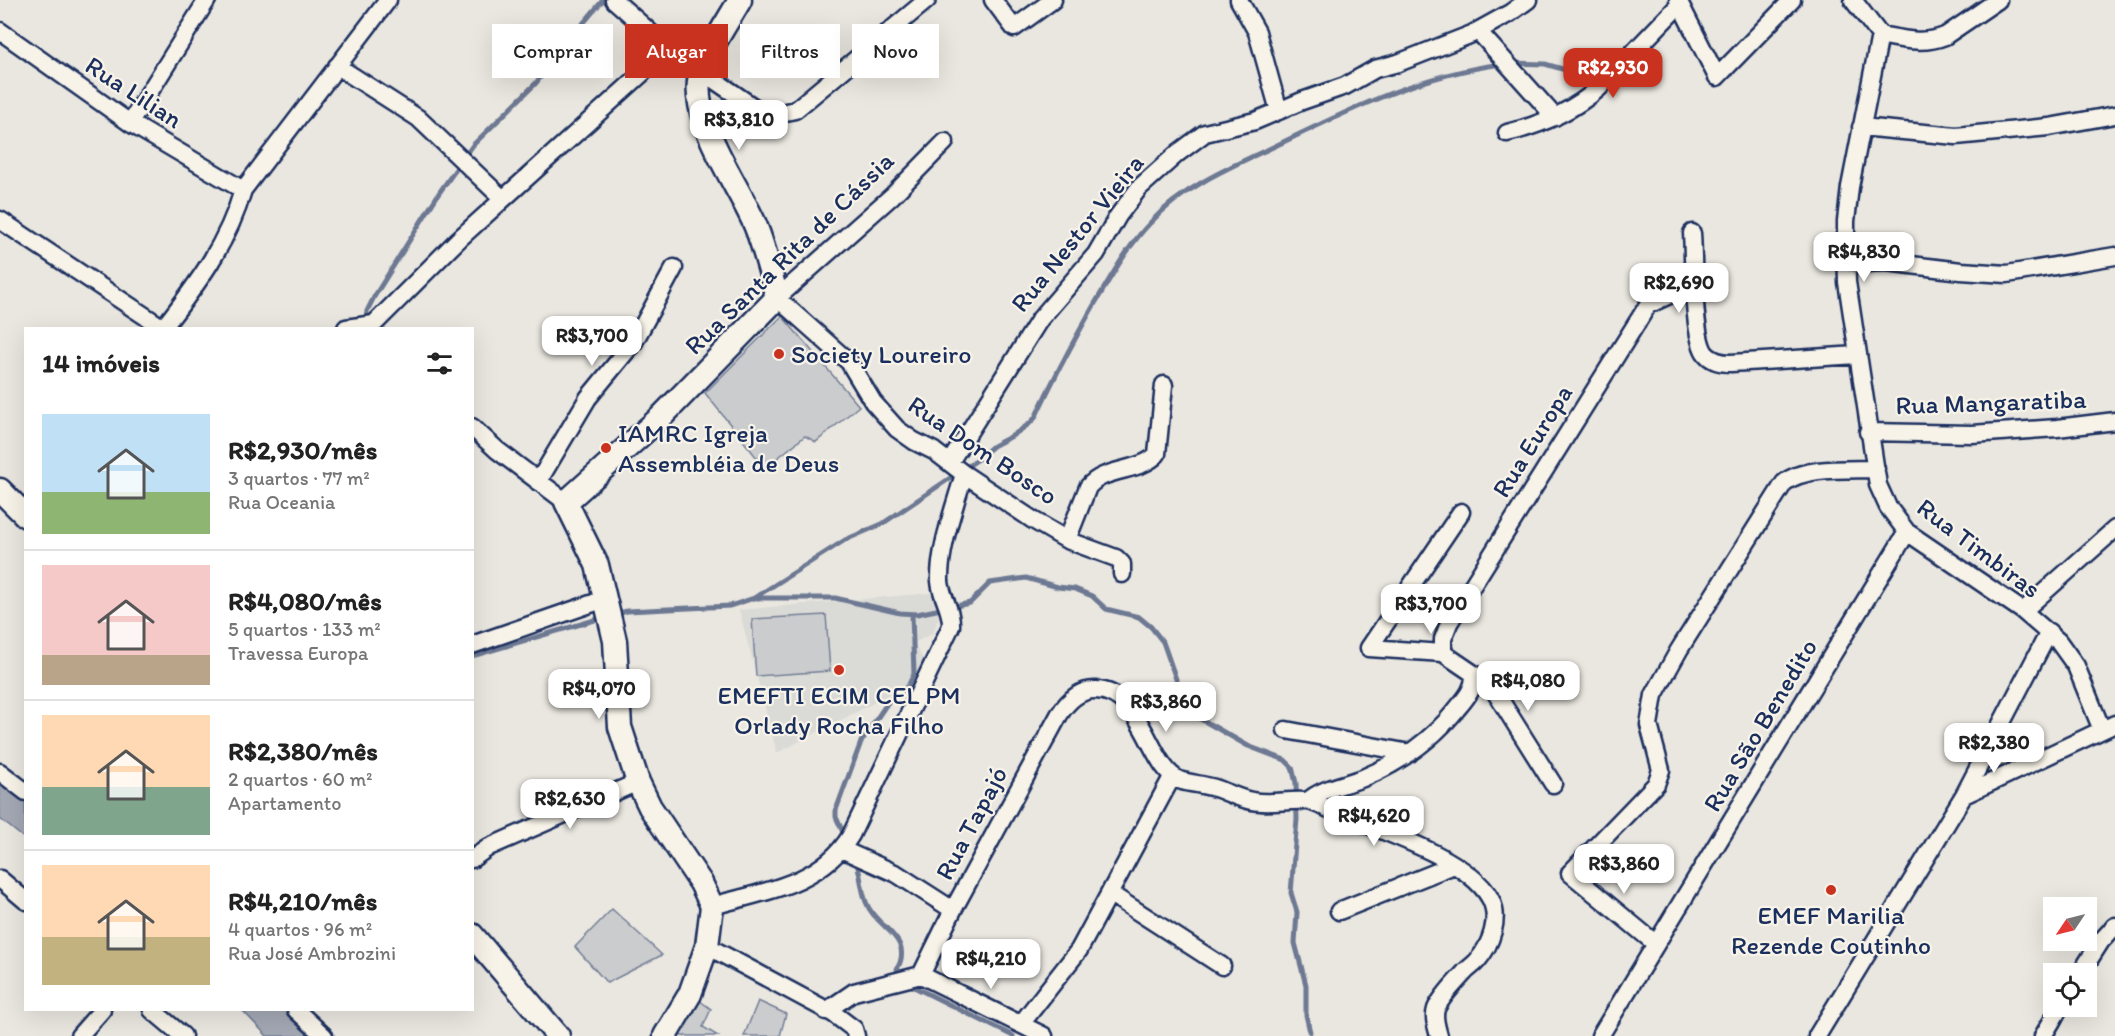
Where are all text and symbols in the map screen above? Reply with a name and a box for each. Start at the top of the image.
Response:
chip: Comprar [492,24,613,78]
chip: Alugar [625,24,728,78]
chip: Filtros [740,24,840,78]
chip: Novo [852,24,939,78]
pin: R$2,930 [1558,48,1668,99]
street label: Rua Lilian [80,49,189,135]
text: R$2,930 [1577,55,1649,79]
pin: R$3,810 [684,100,794,151]
text: R$3,810 [704,107,774,131]
street label: Rua Santa Rita de Cássia [678,144,901,361]
street label: Rua Nestor Vieira [1004,147,1151,318]
pin: R$4,830 [1809,232,1919,283]
text: R$4,830 [1827,239,1901,263]
pin: R$2,690 [1624,263,1734,314]
text: R$2,690 [1644,270,1714,294]
pin: R$3,700 [537,316,647,367]
text: R$3,700 [556,323,628,347]
place label: Society Loureiro [791,338,971,370]
text: 14 imóveis [42,347,160,379]
icon: filters [423,347,456,380]
marker: Society Loureiro [772,347,786,361]
street label: Rua Europa [1485,379,1579,503]
street label: Rua Mangaratiba [1895,383,2088,421]
street label: Rua Dom Bosco [902,388,1064,512]
place label: IAMRC Igreja Assembléia de Deus [618,417,839,479]
text: R$2,930/mês [228,434,377,466]
icon: home [90,438,162,510]
marker: IAMRC Igreja Assembléia de Deus [599,441,613,455]
text: 3 quartos · 77 m² [228,466,370,490]
text: Rua Oceania [228,490,335,514]
street label: Rua Timbiras [1911,491,2047,605]
pin: R$3,700 [1376,584,1486,635]
text: R$4,080/mês [228,585,382,617]
icon: home [90,589,162,661]
text: R$3,700 [1395,591,1467,615]
text: 5 quartos · 133 m² [228,617,381,641]
street label: Rua São Benedito [1696,633,1824,817]
text: Travessa Europa [228,641,368,665]
pin: R$4,080 [1473,661,1583,712]
marker: EMEFTI ECIM CEL PM Orlady Rocha Filho [832,663,846,677]
text: R$4,080 [1491,668,1565,692]
pin: R$4,070 [544,669,654,720]
text: R$4,070 [562,676,636,700]
place label: EMEFTI ECIM CEL PM Orlady Rocha Filho [718,679,960,741]
pin: R$3,860 [1111,682,1221,733]
text: R$3,860 [1130,689,1202,713]
pin: R$2,380 [1939,723,2049,774]
text: R$2,380 [1958,730,2030,754]
text: R$2,380/mês [228,735,378,767]
icon: home [90,739,162,811]
street label: Rua Tapajó [928,761,1014,885]
text: 2 quartos · 60 m² [228,767,373,791]
pin: R$2,630 [515,779,625,830]
text: R$2,630 [534,786,606,810]
text: Apartamento [228,791,342,815]
pin: R$4,620 [1319,796,1429,847]
text: R$4,620 [1338,803,1410,827]
pin: R$3,860 [1569,844,1679,895]
text: R$3,860 [1588,851,1660,875]
marker: EMEF Marilia Rezende Coutinho [1824,883,1838,897]
text: R$4,210/mês [228,885,377,917]
icon: home [90,889,162,961]
north arrow [2043,897,2097,951]
map controls [2043,897,2097,1017]
place label: EMEF Marilia Rezende Coutinho [1731,899,1931,961]
text: 4 quartos · 96 m² [228,917,372,941]
pin: R$4,210 [936,939,1046,990]
text: Rua José Ambrozini [228,941,396,965]
text: R$4,210 [955,946,1027,970]
button: locate [2043,963,2097,1017]

